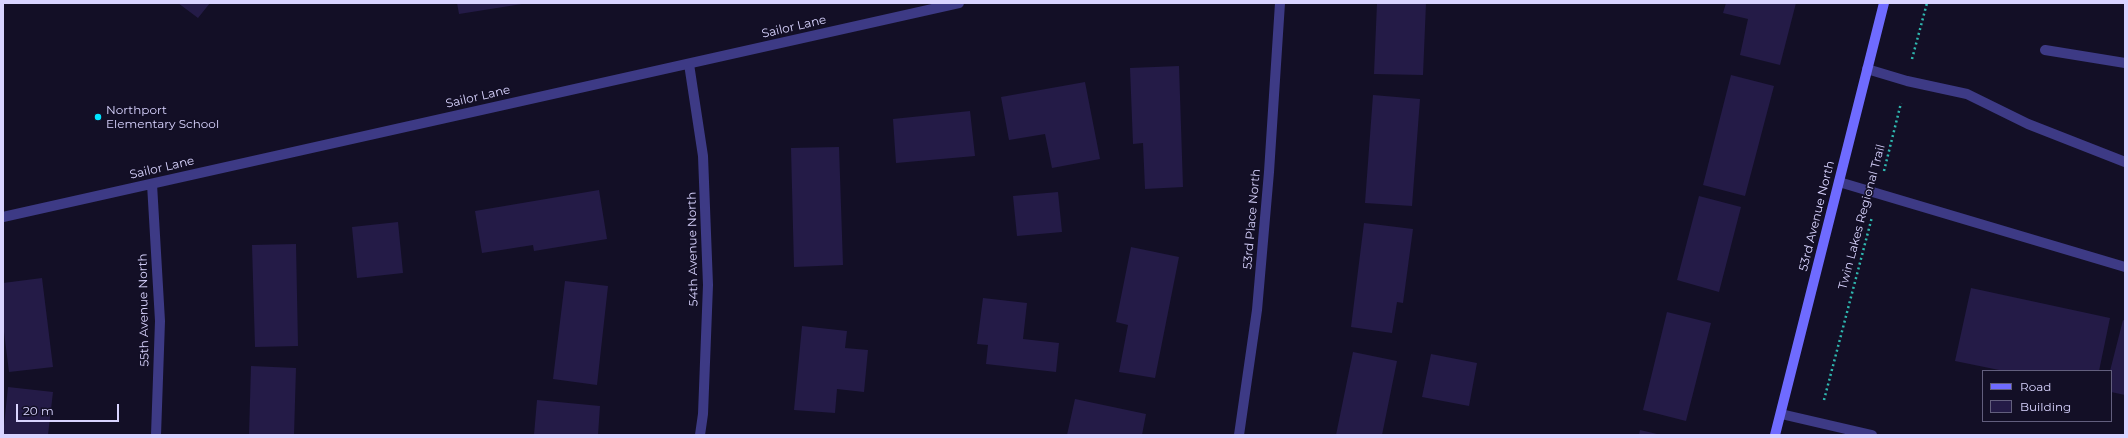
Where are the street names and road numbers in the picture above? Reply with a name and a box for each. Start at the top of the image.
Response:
street label: Sailor Lane [760,13,828,41]
street label: Sailor Lane [444,83,512,111]
street label: Twin Lakes Regional Trail [1836,143,1888,291]
street label: Sailor Lane [128,154,196,182]
street label: 53rd Avenue North [1796,159,1838,273]
street label: 53rd Place North [1240,168,1264,270]
street label: 54th Avenue North [685,192,701,306]
street label: 55th Avenue North [136,253,152,367]

